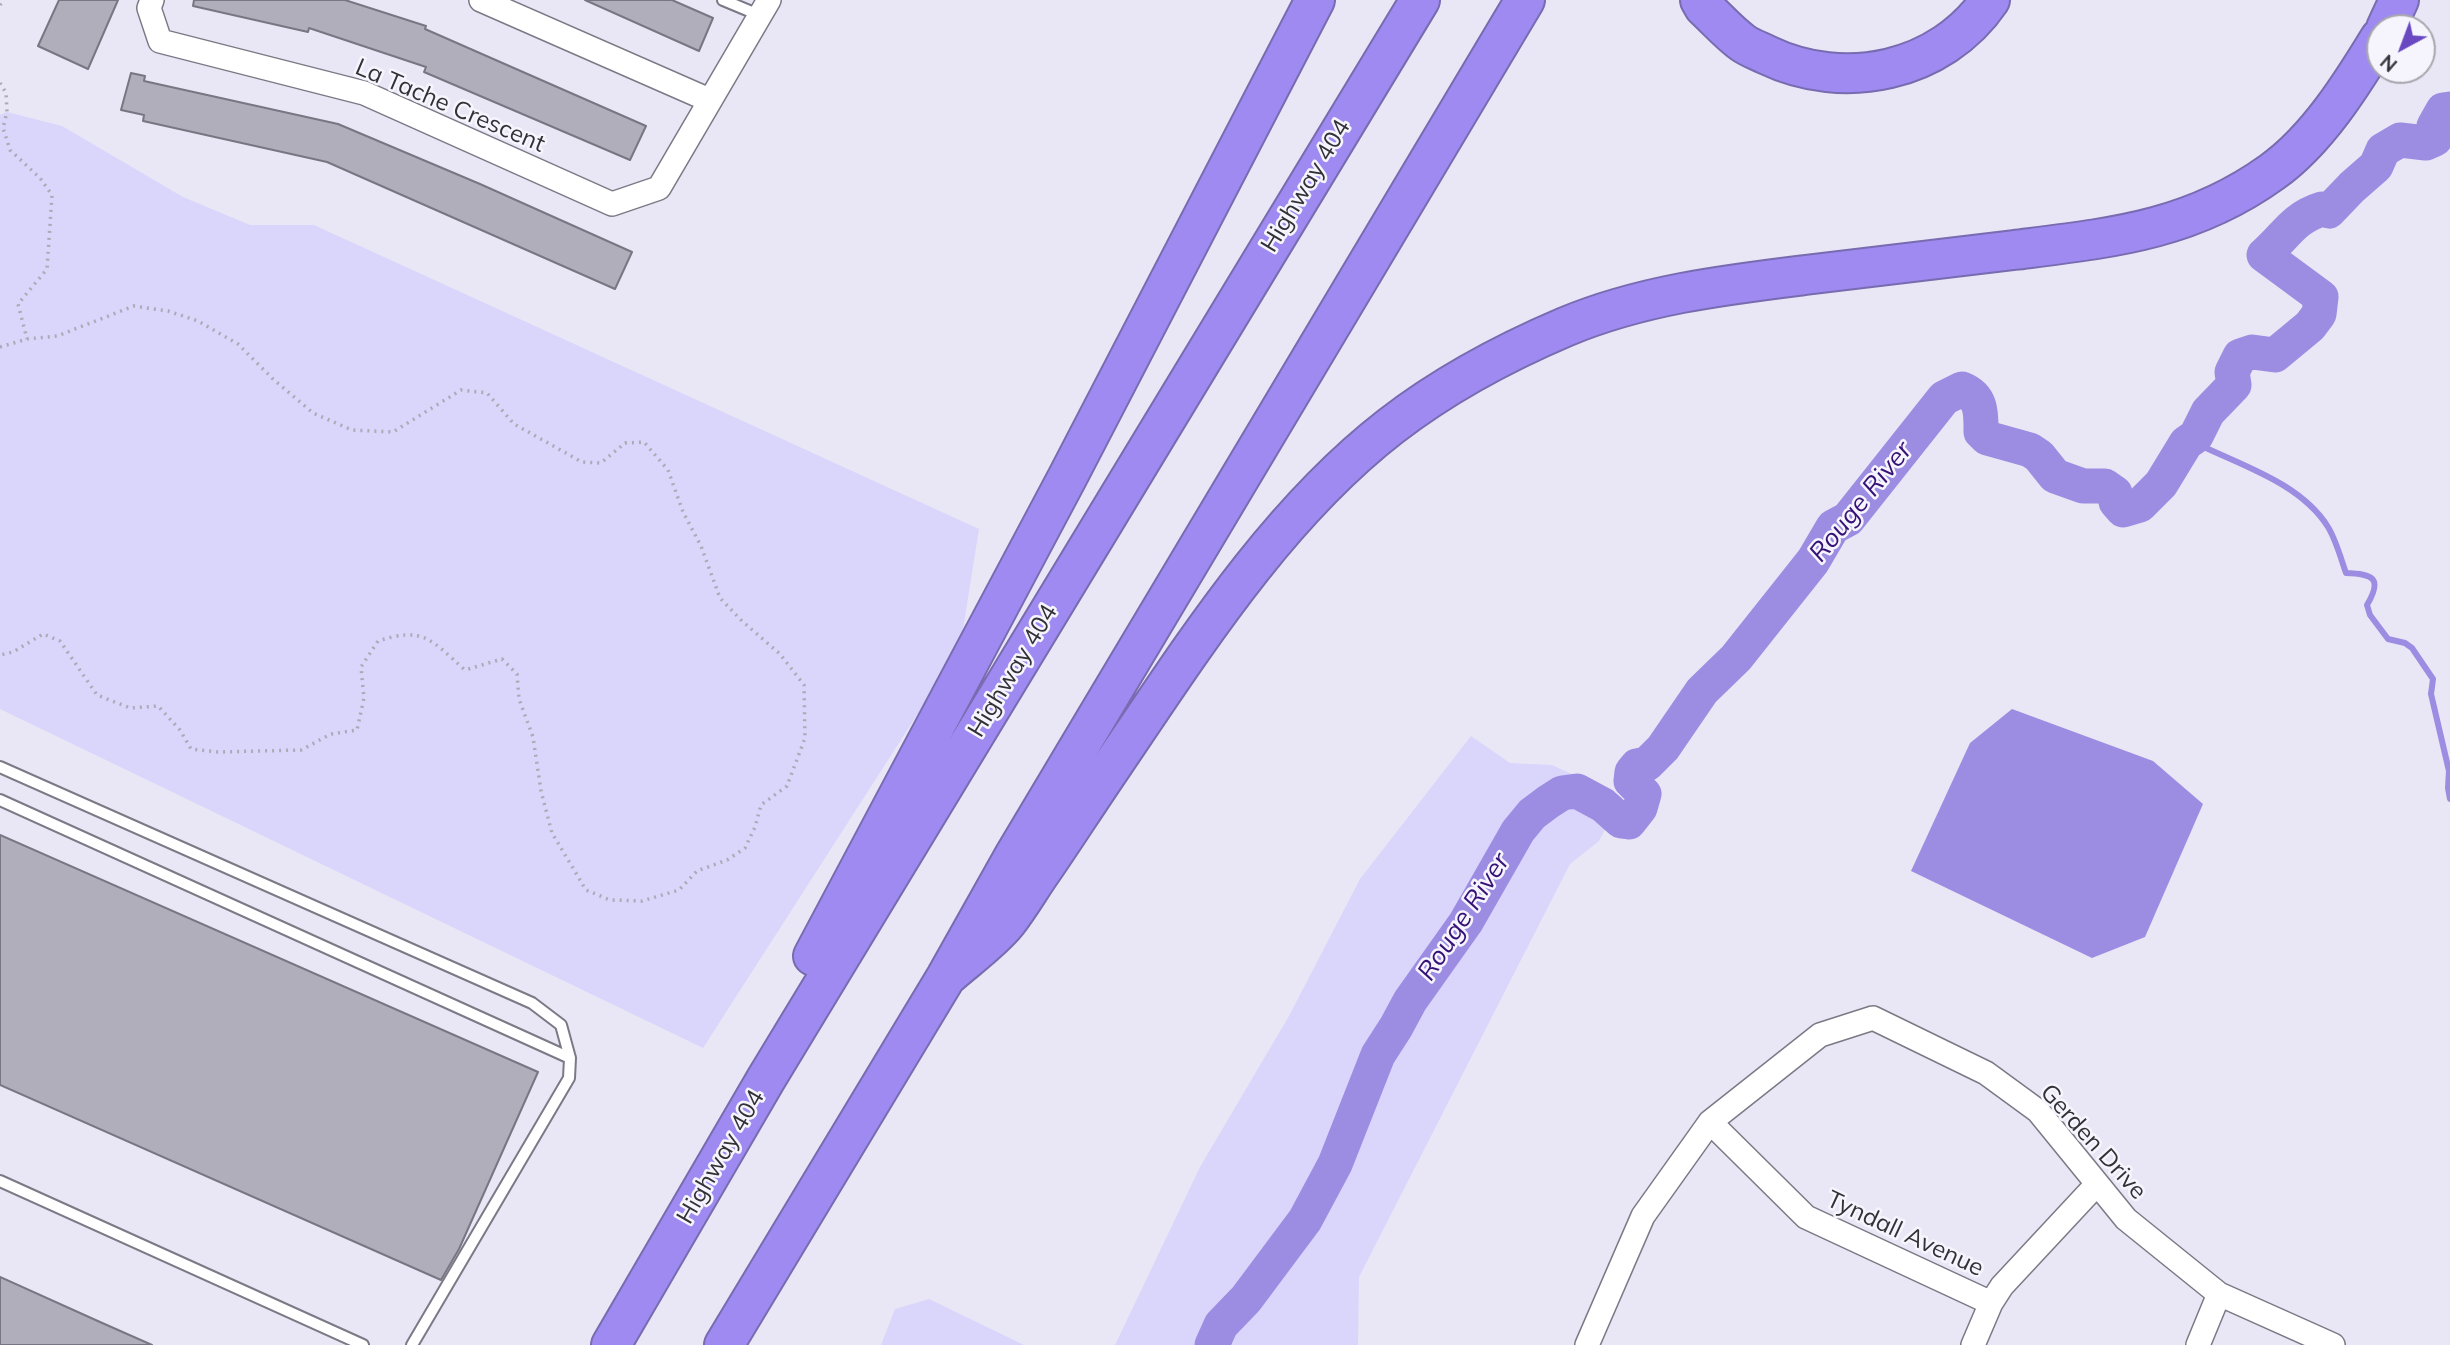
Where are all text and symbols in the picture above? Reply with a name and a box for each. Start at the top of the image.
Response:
north arrow [2366,14,2436,84]
text: N [2375,50,2402,77]
street label: La Tache Crescent [351,53,549,159]
street label: Highway 404 [1255,114,1357,258]
water label: Rouge River [1803,436,1919,568]
street label: Highway 404 [962,599,1064,743]
water label: Rouge River [1411,847,1517,987]
street label: Gerden Drive [2034,1079,2152,1205]
street label: Highway 404 [671,1085,771,1229]
street label: Tyndall Avenue [1822,1185,1988,1283]

